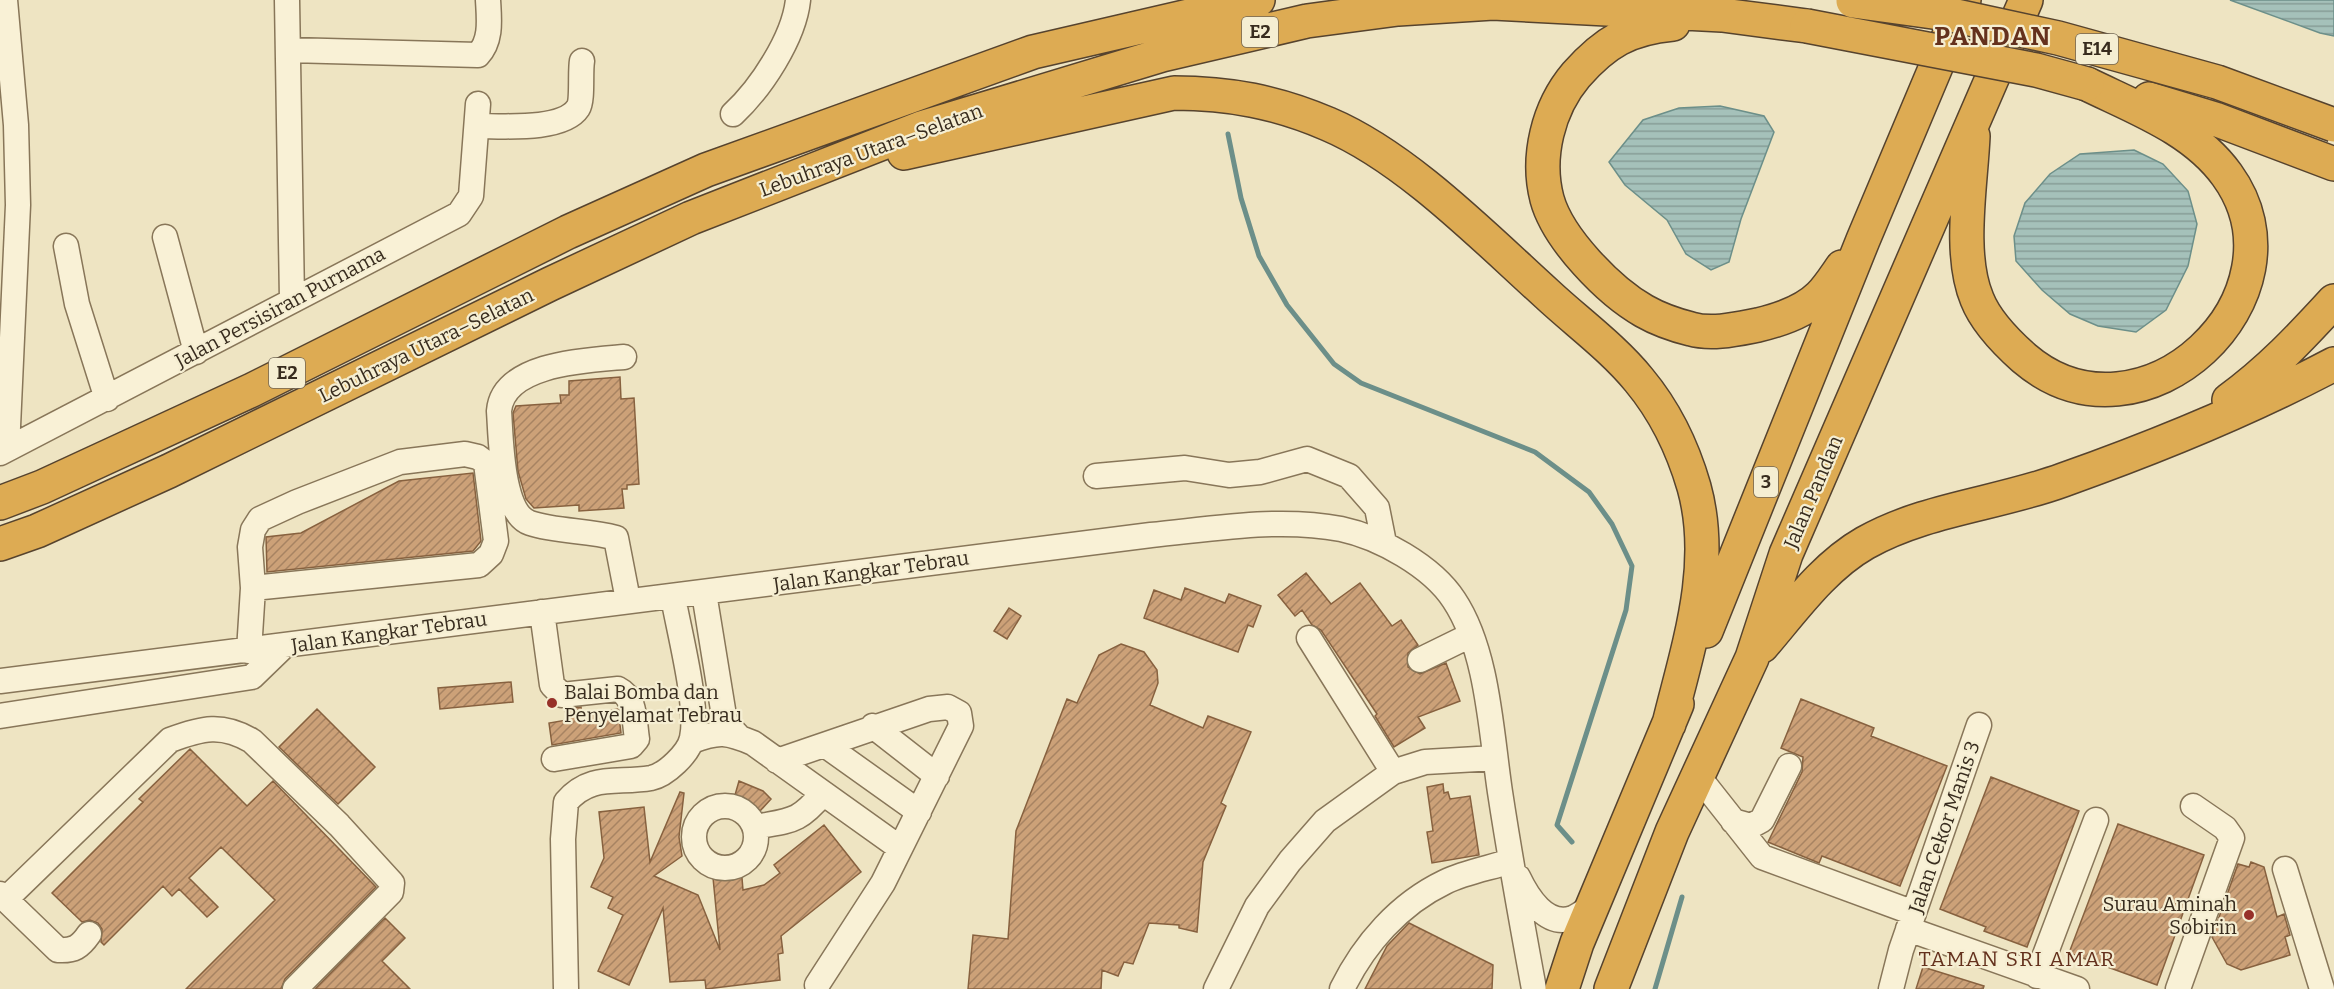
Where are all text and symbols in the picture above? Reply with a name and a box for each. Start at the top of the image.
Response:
road number: E2 [1242,17,1278,47]
district label: PANDAN [1934,21,2052,52]
road number: E14 [2076,34,2118,64]
street label: Lebuhraya Utara–Selatan [756,98,986,202]
street label: Jalan Persisiran Purnama [170,241,389,373]
street label: Lebuhraya Utara–Selatan [315,282,538,407]
road number: E2 [269,358,305,388]
street label: Jalan Pandan [1778,432,1848,553]
road number: 3 [1754,467,1778,497]
street label: Jalan Kangkar Tebrau [771,545,970,597]
street label: Jalan Kangkar Tebrau [289,606,488,658]
place label: Balai Bomba dan Penyelamat Tebrau [564,680,742,727]
marker: Balai Bomba dan Penyelamat Tebrau [545,696,559,710]
street label: Jalan Cekor Manis 3 [1903,738,1985,917]
place label: Surau Aminah Sobirin [2103,892,2238,939]
marker: Surau Aminah Sobirin [2242,908,2256,922]
district label: TAMAN SRI AMAR [1918,946,2116,972]

